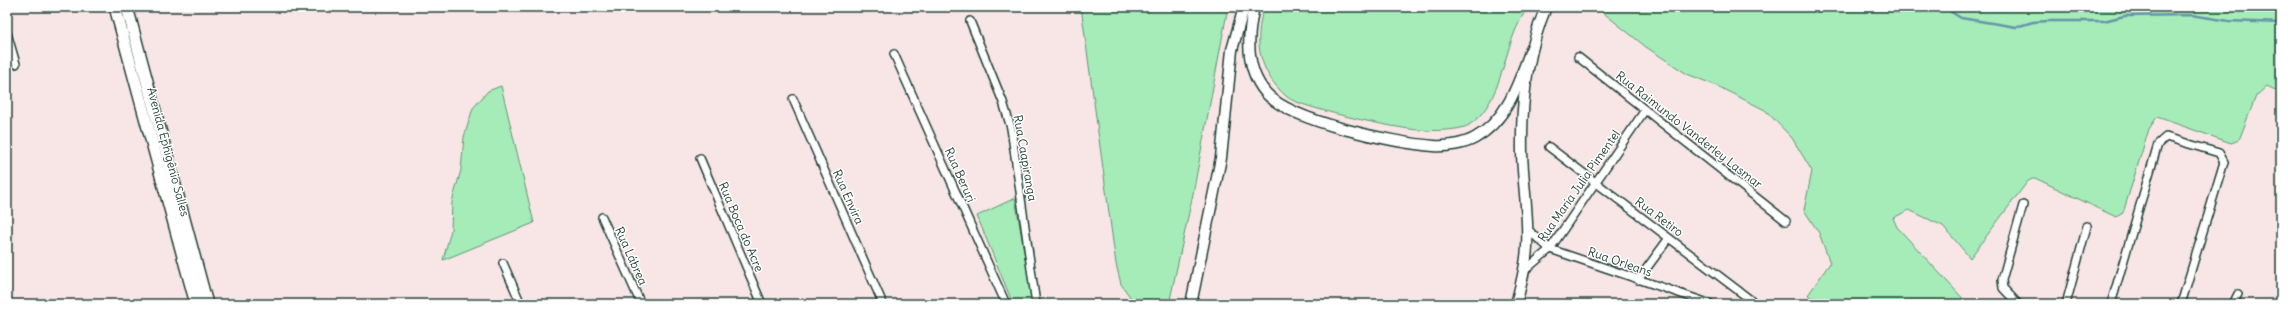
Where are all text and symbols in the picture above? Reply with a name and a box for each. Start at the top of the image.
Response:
street label: Rua Raimundo Vanderley Lasmar [1613,68,1765,191]
street label: Avenida Ephigênio Salles [144,86,193,218]
street label: Rua Caapiranga [1011,114,1040,202]
street label: Rua Maria Julia Pimentel [1534,127,1623,244]
street label: Rua Beruri [942,145,979,204]
street label: Rua Envira [830,167,867,227]
street label: Rua Boca do Acre [716,180,767,274]
street label: Rua Retiro [1632,194,1687,240]
street label: Rua Lábrea [612,224,651,287]
street label: Rua Orleans [1586,244,1654,279]

